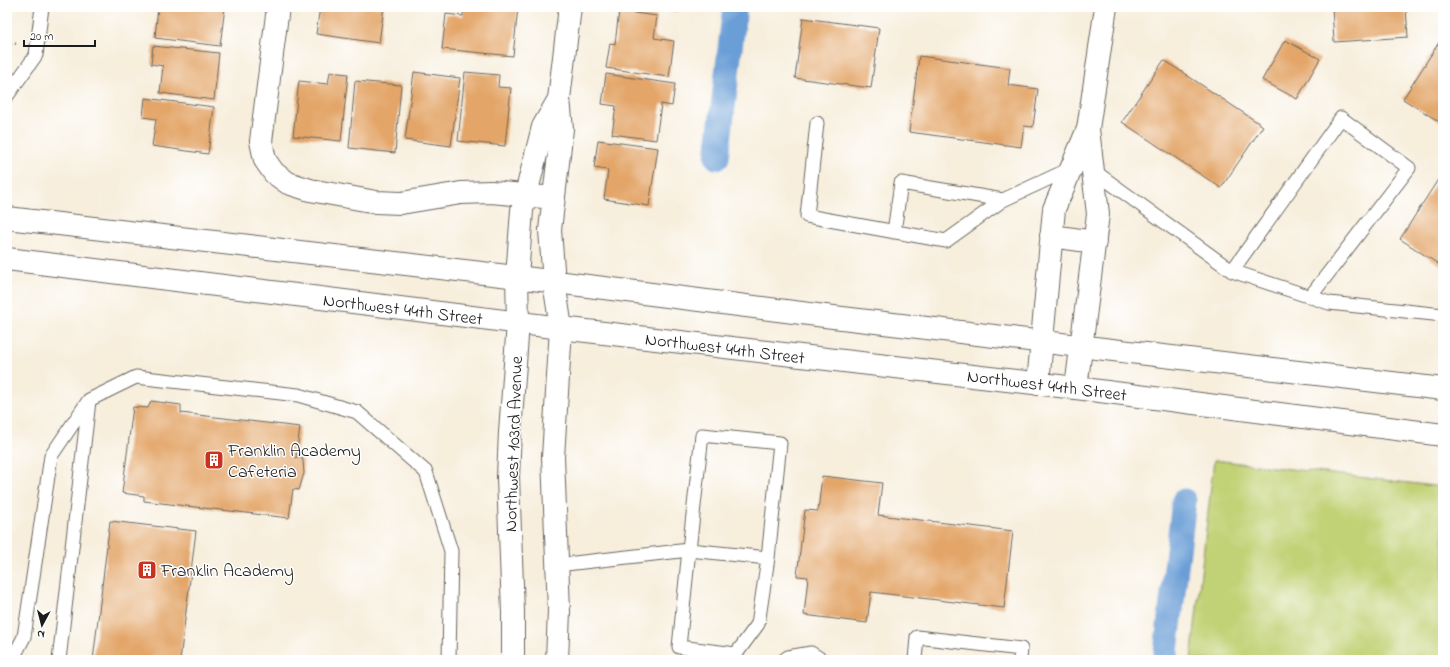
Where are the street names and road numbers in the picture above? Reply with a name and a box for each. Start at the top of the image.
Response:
street label: Northwest 44th Street [321,288,484,334]
street label: Northwest 44th Street [643,327,806,373]
street label: Northwest 103rd Avenue [499,355,531,533]
street label: Northwest 44th Street [965,364,1128,410]

